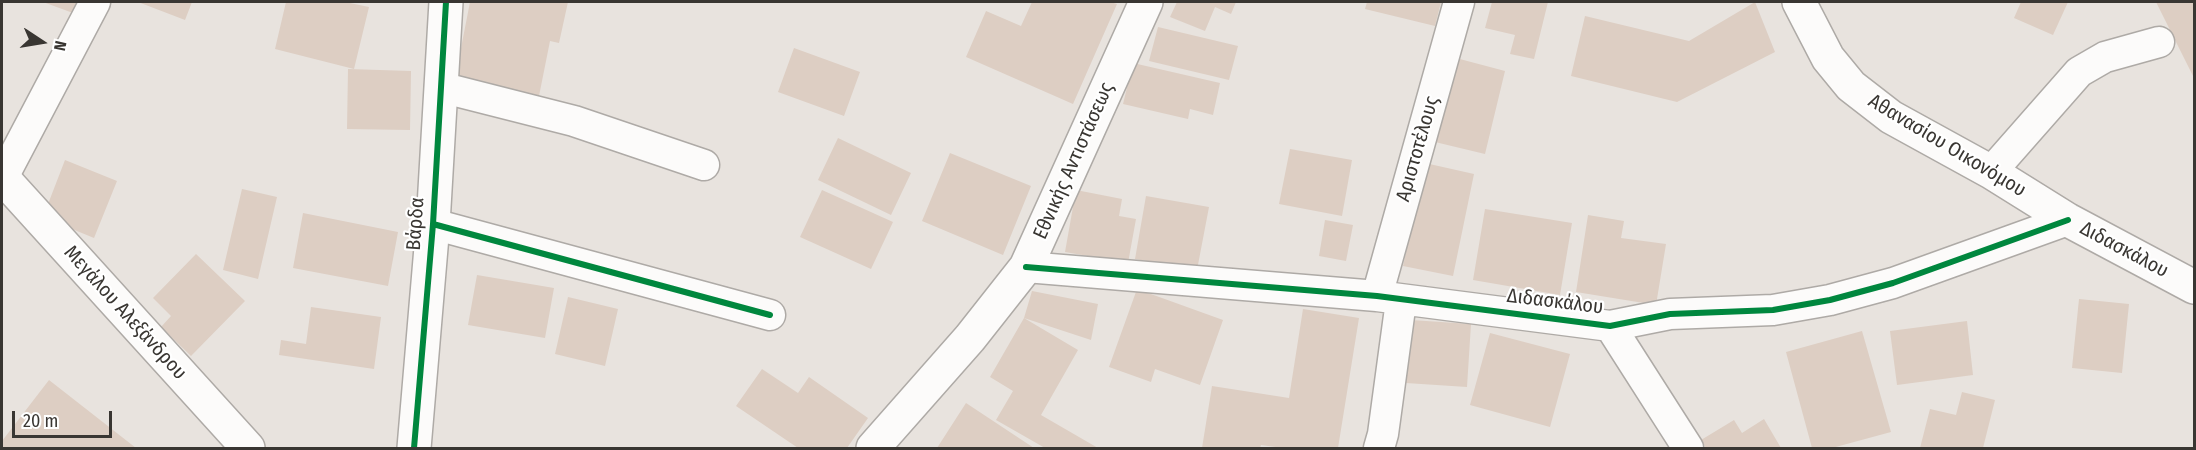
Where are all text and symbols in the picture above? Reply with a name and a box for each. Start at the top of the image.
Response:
north arrow [12,12,72,72]
text: N [50,39,70,53]
street label: Εθνικής Αντιστάσεως [1029,79,1119,243]
street label: Αθανασίου Οικονόμου [1864,89,2030,203]
street label: Αριστοτέλους [1392,94,1444,204]
street label: Βάρδα [402,197,430,251]
street label: Διδασκάλου [2076,217,2172,283]
street label: Μεγάλου Αλεξάνδρου [59,241,191,385]
street label: Διδασκάλου [1506,284,1604,320]
scale bar [15,399,116,437]
text: 20 m [23,410,58,432]

